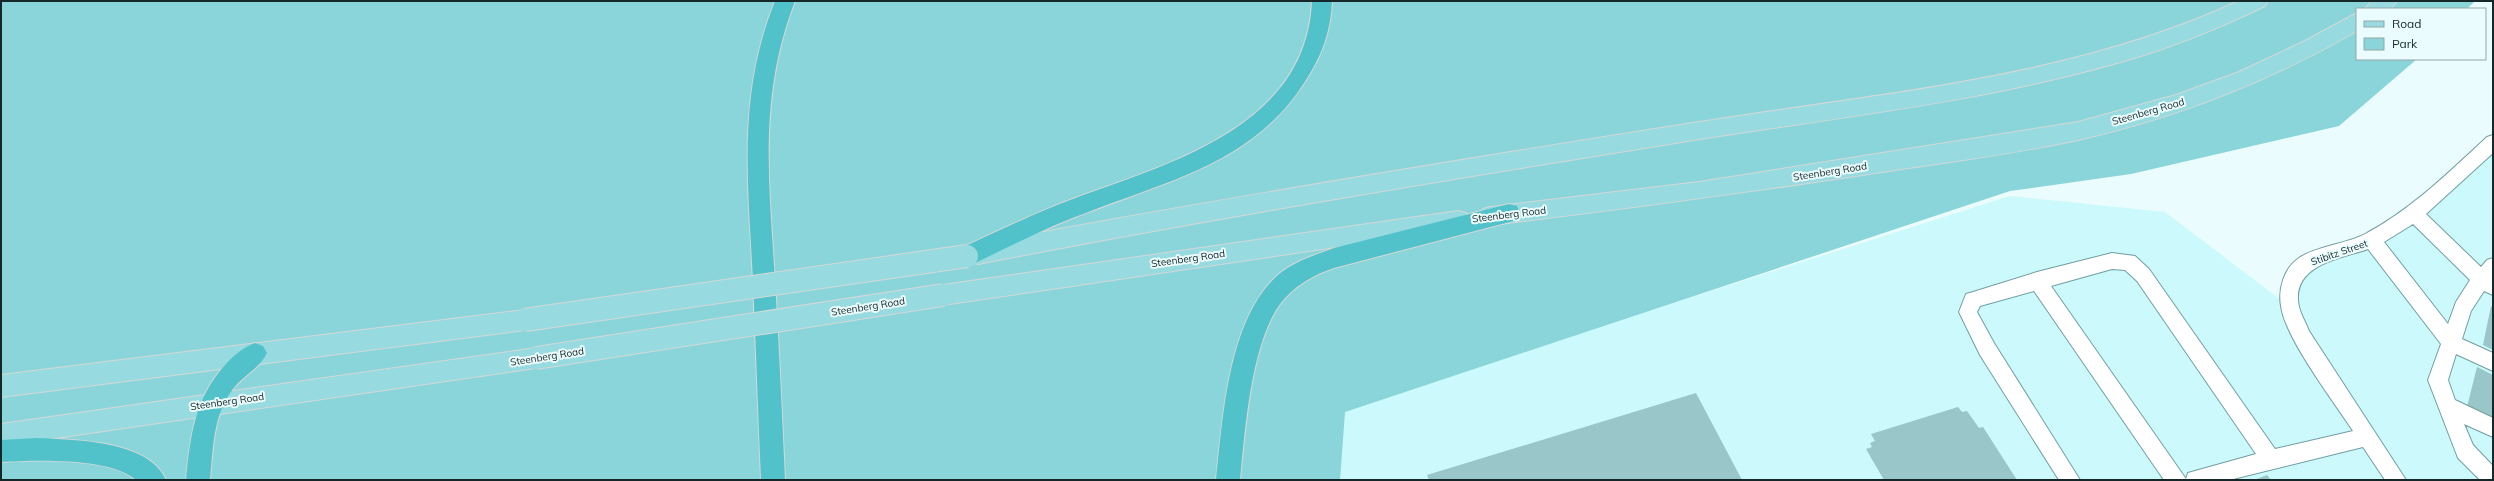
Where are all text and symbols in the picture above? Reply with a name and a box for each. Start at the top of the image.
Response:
legend [2356,8,2486,60]
text: Road [2392,16,2421,31]
text: Park [2392,36,2418,51]
street label: Steenberg Road [2111,95,2186,128]
street label: Steenberg Road [1792,159,1868,184]
street label: Steenberg Road [1471,204,1547,225]
street label: Stibitz Street [2309,236,2370,268]
street label: Steenberg Road [1150,247,1226,270]
street label: Steenberg Road [830,294,906,319]
street label: Steenberg Road [509,344,585,369]
street label: Steenberg Road [189,390,265,413]

